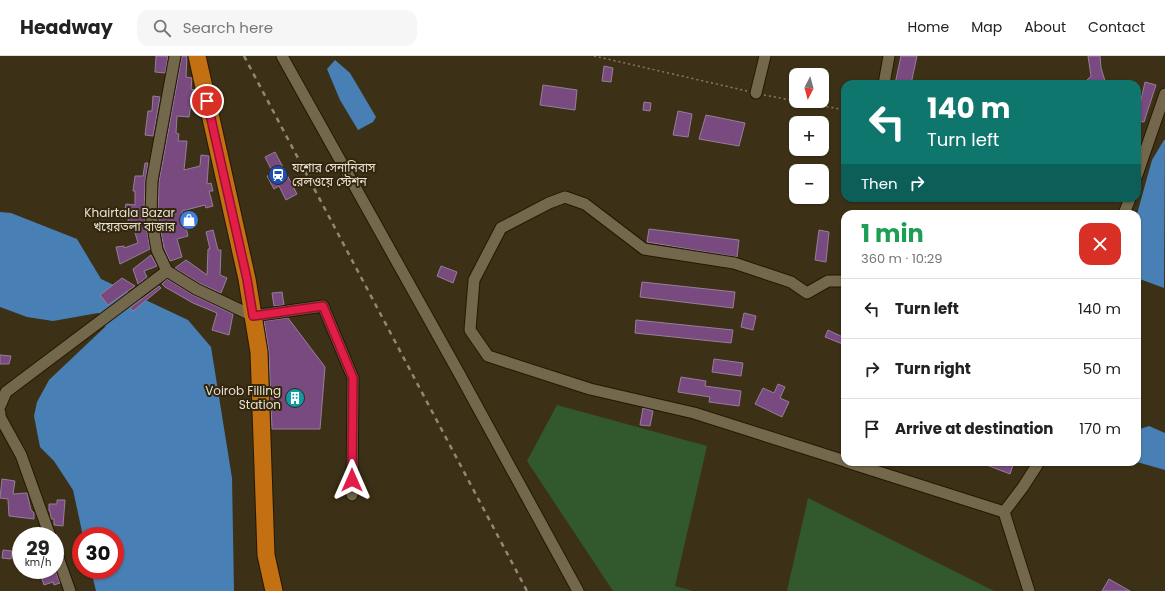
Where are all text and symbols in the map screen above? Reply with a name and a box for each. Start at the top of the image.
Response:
search box [137,10,417,46]
text: Headway [20,14,113,41]
icon: search [151,17,173,39]
text: Search here [183,17,273,38]
text: Home [907,17,949,37]
text: Map [971,17,1002,37]
text: About [1024,17,1066,37]
text: Contact [1088,17,1145,37]
north arrow [789,68,829,108]
map controls [789,68,829,204]
pin [190,84,224,118]
text: 140 m [927,89,1010,128]
icon: arrive [196,90,218,112]
icon: left [861,96,913,148]
button: + [789,116,829,156]
text: Turn left [927,127,999,152]
place label: যশোর সেনানিবাস রেলওয়ে স্টেশন [291,159,376,190]
station icon: যশোর সেনানিবাস রেলওয়ে স্টেশন [267,164,289,186]
button: − [789,164,829,204]
icon: right [906,172,928,194]
text: Then [861,173,898,194]
place label: Khairtala Bazar খয়েরতলা বাজার [84,204,176,235]
shop icon: Khairtala Bazar খয়েরতলা বাজার [178,209,200,231]
text: 1 min [861,217,924,250]
button: close [1079,223,1121,265]
text: 360 m · 10:29 [861,249,942,268]
icon: left [861,298,883,320]
text: Turn left [895,298,959,319]
text: 140 m [1078,298,1121,319]
icon: right [861,358,883,380]
text: Turn right [895,358,971,379]
text: 50 m [1083,358,1121,379]
place label: Voirob Filling Station [205,382,281,413]
building icon: Voirob Filling Station [284,387,306,409]
icon: arrive [861,418,883,440]
text: Arrive at destination [895,418,1053,439]
text: 170 m [1079,418,1121,439]
position arrow [331,459,373,501]
speed limit sign: 30 [72,527,124,579]
text: 29 [26,534,50,562]
text: km/h [25,555,51,570]

